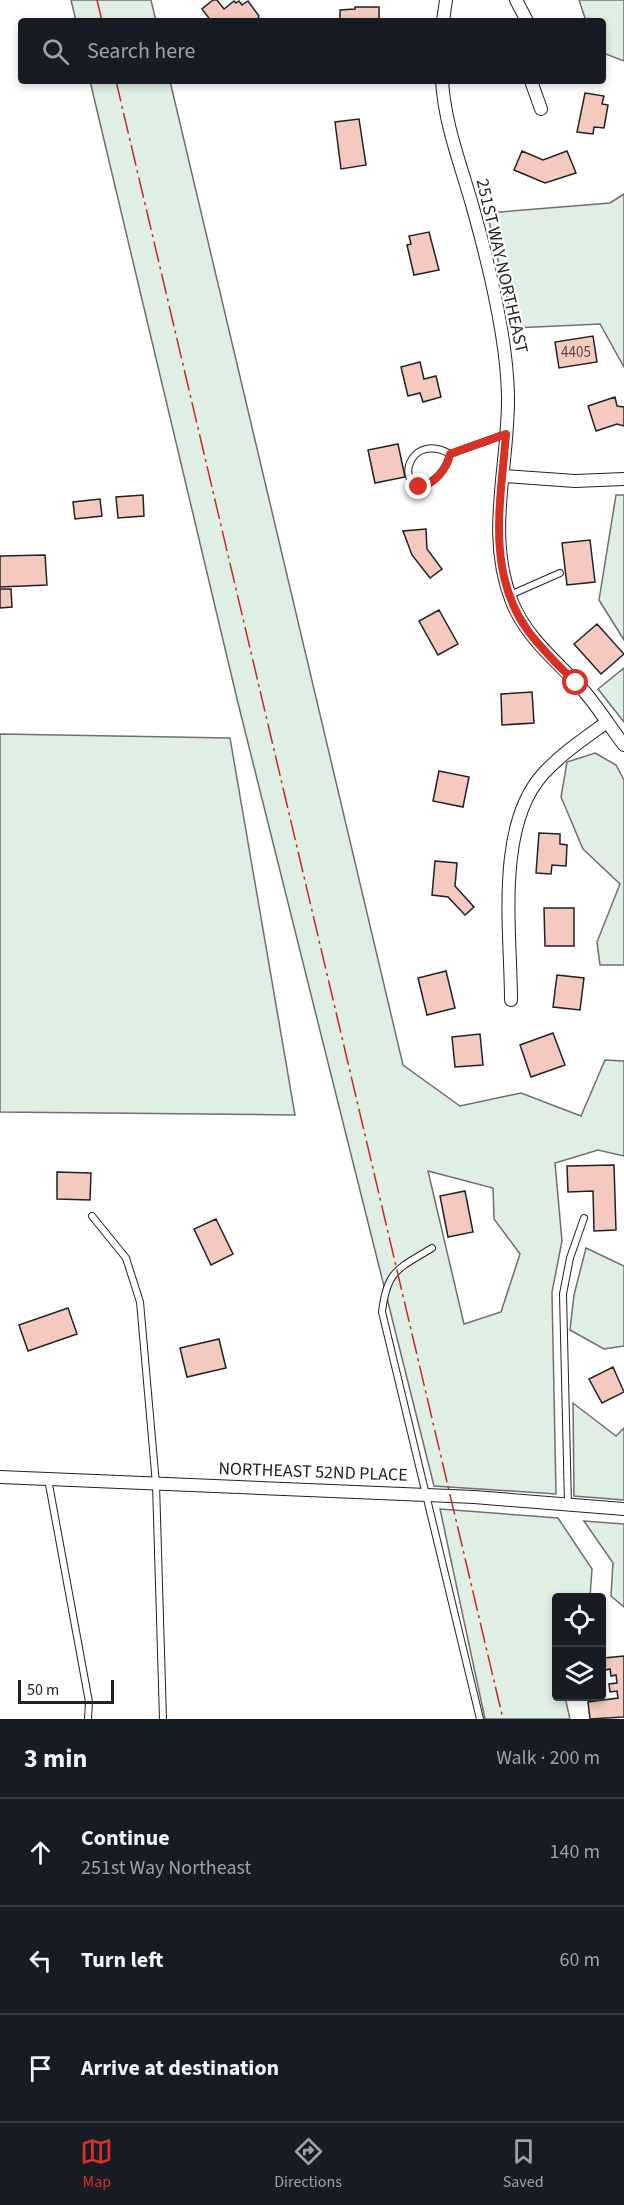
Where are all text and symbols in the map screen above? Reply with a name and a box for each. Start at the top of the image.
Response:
search box [18,18,606,84]
icon: search [39,35,72,68]
text: Search here [87,35,195,67]
street label: 251ST WAY NORTHEAST [470,176,534,356]
house number: 4405 [561,342,591,363]
route end [405,473,431,499]
route start [562,669,588,695]
street label: NORTHEAST 52ND PLACE [218,1456,408,1488]
map controls [552,1593,606,1701]
button: locate [552,1593,606,1647]
button: layers [552,1647,606,1701]
scale bar [18,1677,114,1704]
text: 50 m [27,1679,59,1701]
text: 3 min [24,1740,87,1777]
text: Walk · 200 m [496,1744,600,1772]
text: Continue [81,1822,170,1854]
icon: ahead [24,1836,57,1869]
text: 140 m [550,1838,600,1866]
text: 251st Way Northeast [81,1854,251,1882]
icon: left [24,1944,57,1977]
text: Turn left [81,1944,163,1976]
text: 60 m [560,1946,600,1974]
icon: arrive [24,2052,57,2085]
text: Arrive at destination [81,2052,279,2084]
tab: Map [80,2135,113,2193]
tab: Directions [274,2135,342,2193]
tab: Saved [503,2135,544,2193]

